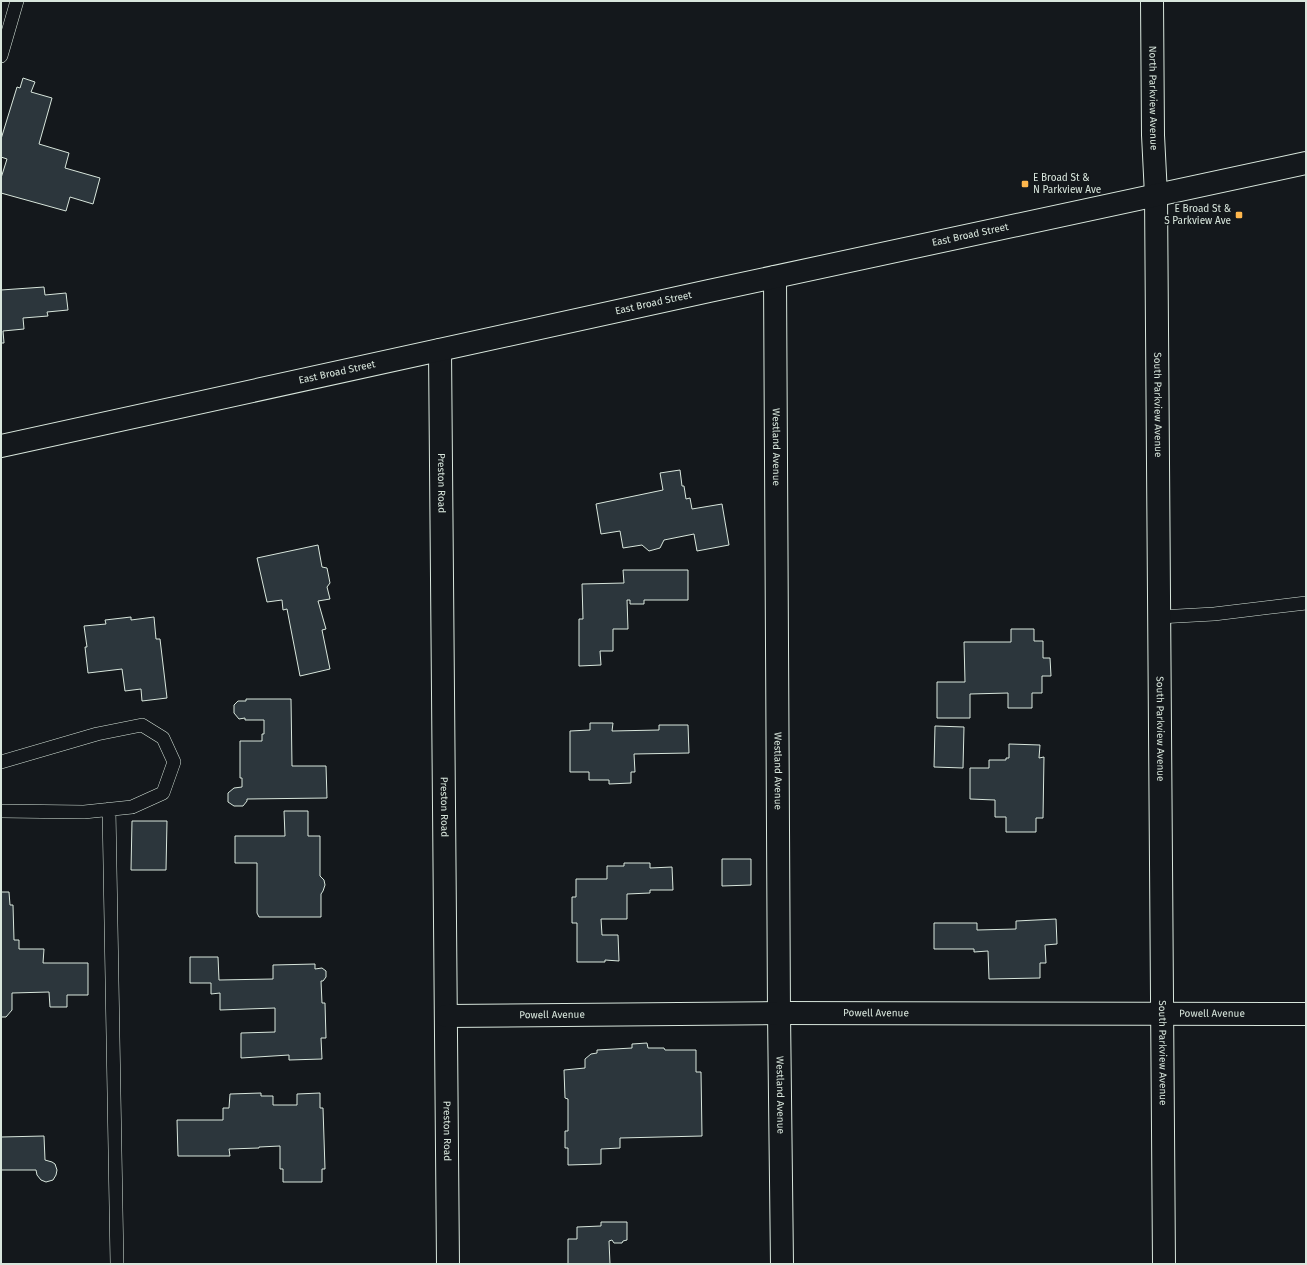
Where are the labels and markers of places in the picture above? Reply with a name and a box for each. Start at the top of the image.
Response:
place label: E Broad St & N Parkview Ave [1033,172,1101,196]
marker: E Broad St & N Parkview Ave [1020,179,1030,189]
place label: E Broad St & S Parkview Ave [1164,203,1231,227]
marker: E Broad St & S Parkview Ave [1234,210,1244,220]

